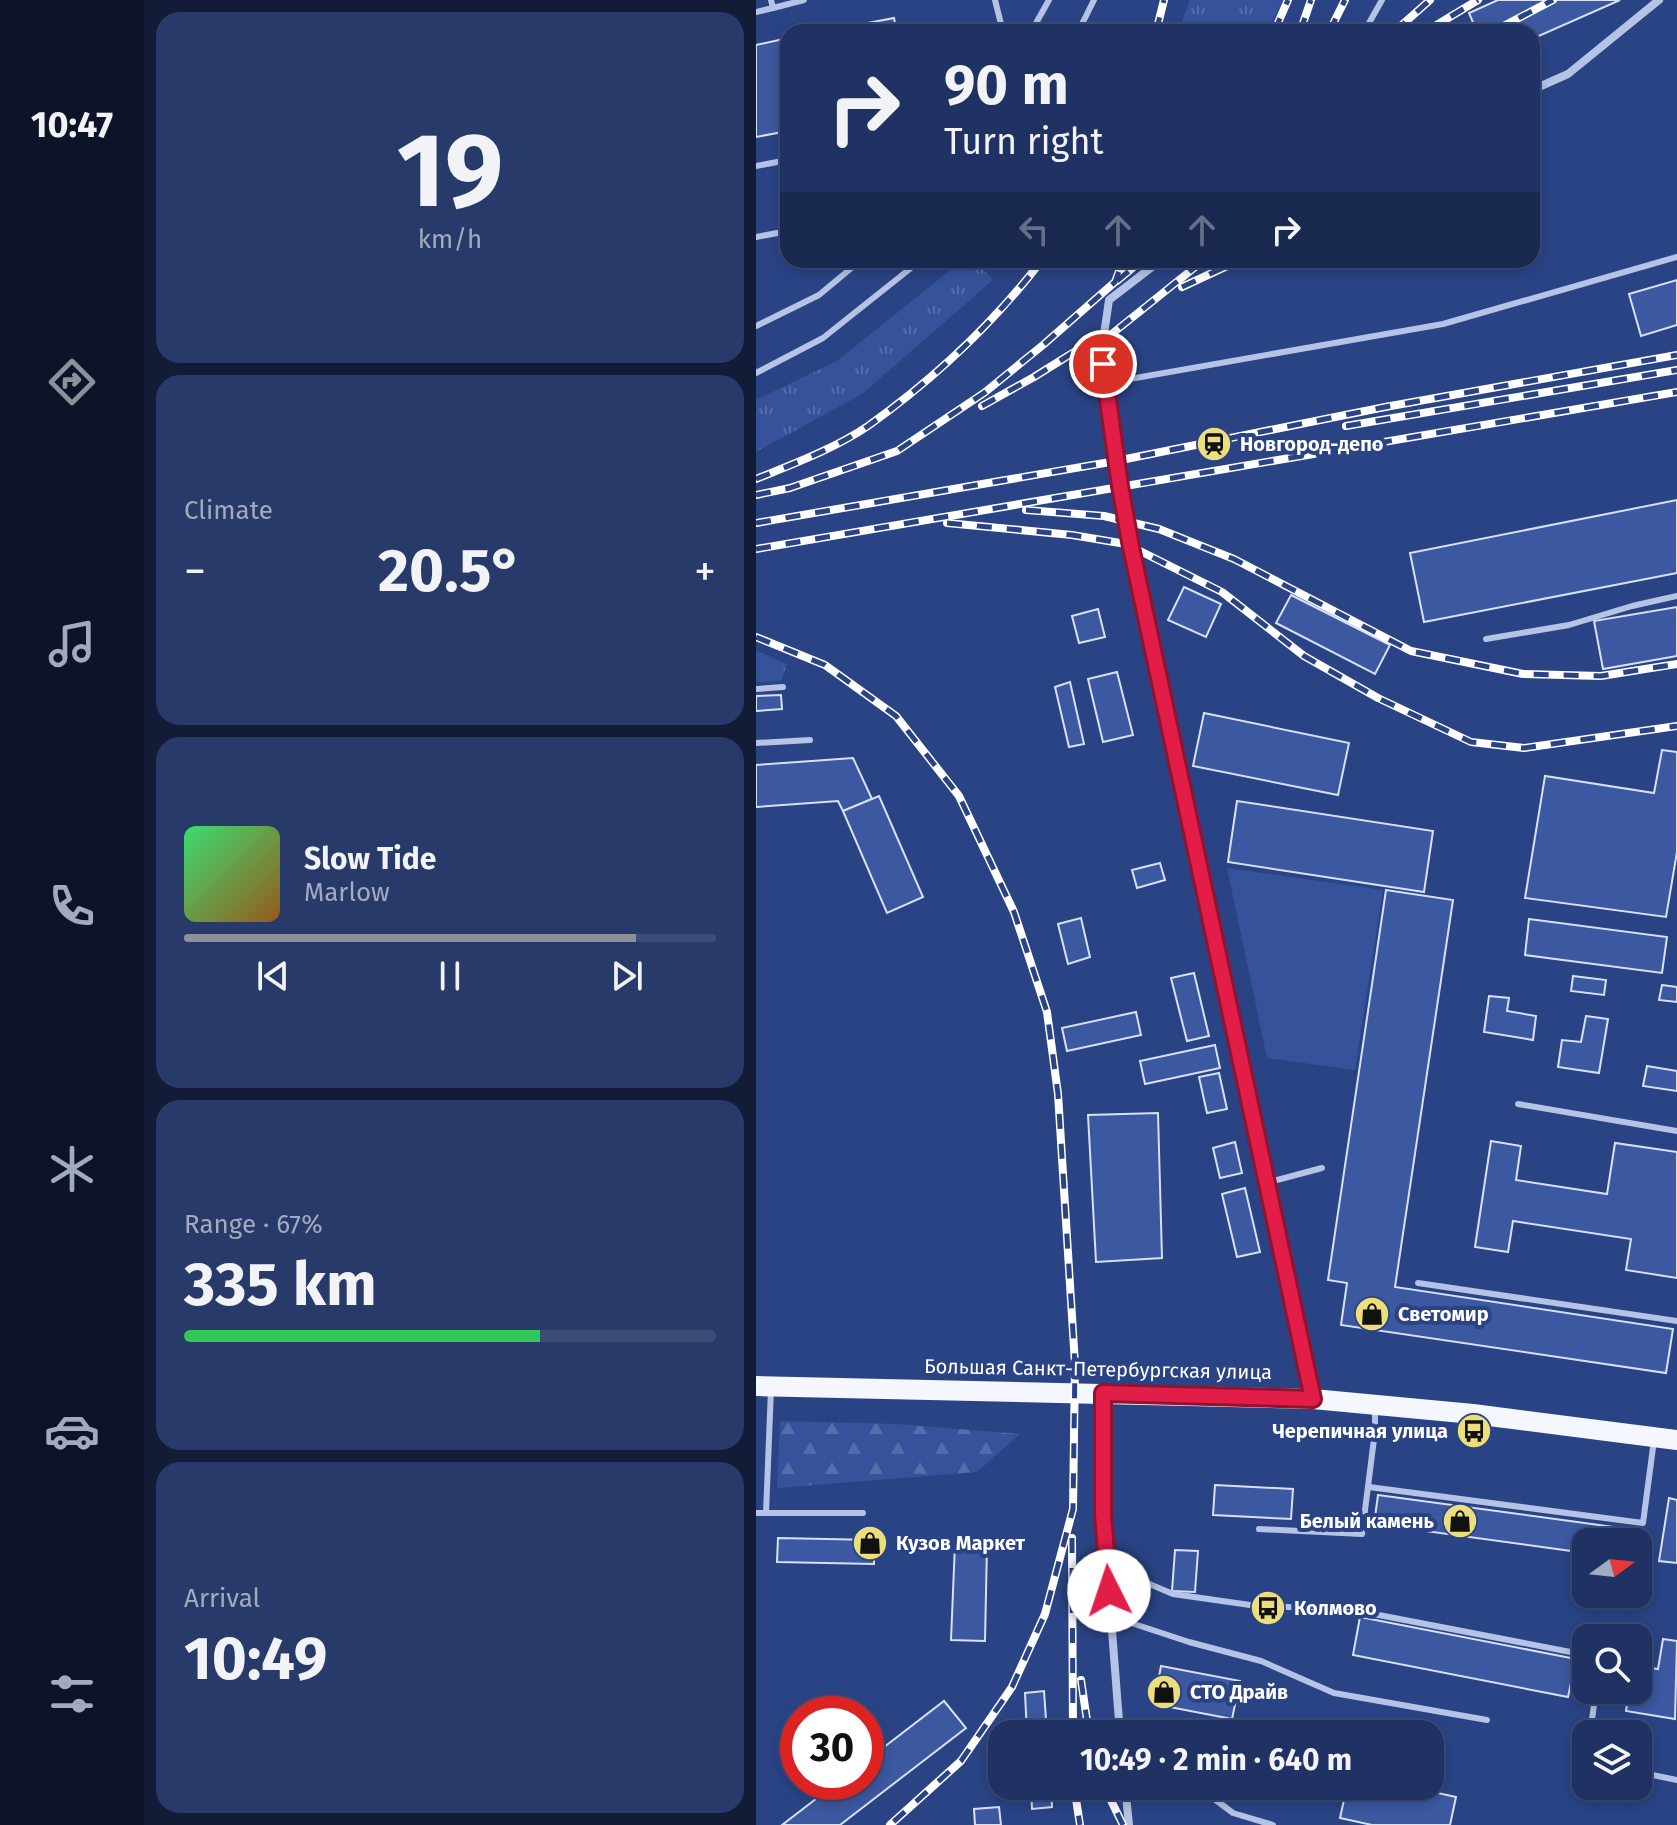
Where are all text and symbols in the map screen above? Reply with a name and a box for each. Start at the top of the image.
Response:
text: 90 m [944,52,1069,119]
icon: right [812,56,916,160]
text: 10:47 [31,103,113,147]
text: 19 [397,109,503,234]
text: Turn right [944,120,1104,164]
icon: left [1012,208,1056,252]
icon: ahead [1096,208,1140,252]
icon: ahead [1180,208,1224,252]
icon: right [1264,208,1308,252]
text: km/h [418,224,482,255]
pin [1069,330,1137,398]
icon: arrive [1081,342,1125,386]
icon: directions [44,354,100,410]
station icon: Новгород-депо [1195,425,1233,463]
place label: Новгород-депо [1240,432,1384,456]
text: Climate [184,495,273,526]
text: 20.5° [378,535,522,607]
text: − [184,545,206,598]
text: + [694,545,716,598]
icon: music [44,616,100,672]
text: Slow Tide [304,841,436,877]
text: Marlow [304,877,390,908]
icon: phone [44,878,100,934]
icon: previous [251,954,295,998]
icon: pause [428,954,472,998]
icon: next [605,954,649,998]
icon: climate [44,1141,100,1197]
text: Range · 67% [184,1209,323,1240]
text: 335 km [184,1249,377,1321]
shop icon: Светомир [1353,1295,1391,1333]
place label: Светомир [1398,1302,1489,1326]
street label: Большая Санкт-Петербургская улица [924,1354,1272,1384]
icon: car [44,1403,100,1459]
bus stop icon: Черепичная улица [1455,1412,1493,1450]
place label: Черепичная улица [1272,1419,1448,1443]
shop icon: Белый камень [1441,1502,1479,1540]
place label: Белый камень [1300,1509,1435,1533]
shop icon: Кузов Маркет [851,1524,889,1562]
north arrow [1572,1528,1652,1608]
map controls [1572,1528,1652,1800]
place label: Кузов Маркет [896,1531,1026,1555]
position arrow [1067,1549,1151,1633]
text: Arrival [184,1583,260,1614]
bus stop icon: Колмово [1249,1589,1287,1627]
place label: Колмово [1294,1596,1377,1620]
text: 10:49 [184,1623,327,1695]
button: search [1572,1624,1652,1704]
icon: filters [44,1666,100,1722]
shop icon: СТО Драйв [1145,1673,1183,1711]
place label: СТО Драйв [1190,1680,1288,1704]
speed limit sign: 30 [780,1696,884,1800]
button: layers [1572,1720,1652,1800]
text: 10:49 · 2 min · 640 m [1080,1742,1352,1778]

